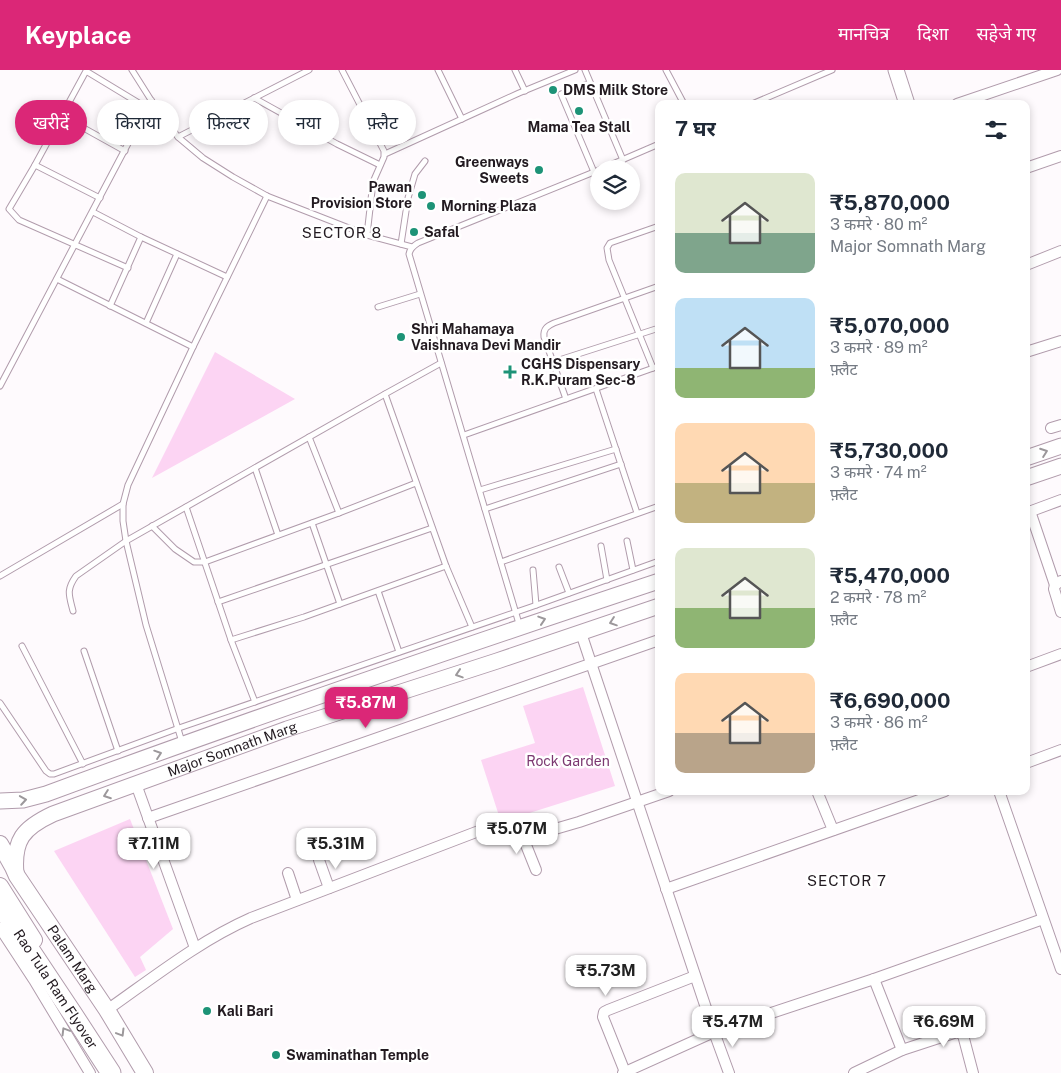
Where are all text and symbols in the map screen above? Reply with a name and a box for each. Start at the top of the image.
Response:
text: Keyplace [25,21,131,49]
text: मानचित्र [838,23,889,44]
text: दिशा [917,23,948,44]
text: सहेजे गए [976,23,1036,44]
place label: DMS Milk Store [563,82,668,98]
marker: DMS Milk Store [547,84,559,96]
chip: खरीदें [15,100,87,145]
chip: किराया [97,100,179,145]
chip: फ़िल्टर [189,100,268,145]
chip: नया [278,100,339,145]
chip: फ़्लैट [349,100,416,145]
marker: Mama Tea Stall [573,105,585,117]
text: 7 घर [675,116,716,141]
icon: filters [982,116,1010,144]
place label: Mama Tea Stall [527,119,631,135]
place label: Greenways Sweets [455,154,529,186]
map controls [590,160,640,210]
button: layers [590,160,640,210]
marker: Greenways Sweets [533,164,545,176]
place label: Pawan Provision Store [311,179,412,211]
marker: Pawan Provision Store [416,189,428,201]
text: ₹5,870,000 [830,190,950,215]
icon: home [715,193,775,253]
place label: Morning Plaza [441,198,536,214]
marker: Morning Plaza [425,200,437,212]
text: 3 कमरे · 80 m² [830,215,927,234]
district label: SECTOR 8 [302,224,382,241]
place label: Safal [424,224,460,240]
marker: Safal [408,226,420,238]
text: Major Somnath Marg [830,237,986,256]
text: ₹5,070,000 [830,313,949,338]
icon: home [715,318,775,378]
place label: Shri Mahamaya Vaishnava Devi Mandir [411,321,561,353]
marker: Shri Mahamaya Vaishnava Devi Mandir [395,331,407,343]
text: 3 कमरे · 89 m² [830,338,928,357]
place label: CGHS Dispensary R.K.Puram Sec-8 [521,356,641,388]
text: फ़्लैट [830,360,858,379]
marker: CGHS Dispensary R.K.Puram Sec-8 [503,365,517,379]
text: ₹5,730,000 [830,438,948,463]
icon: home [715,443,775,503]
one-way arrow [1039,448,1047,458]
text: 3 कमरे · 74 m² [830,463,927,482]
text: फ़्लैट [830,485,858,504]
text: ₹5,470,000 [830,563,950,588]
icon: home [715,568,775,628]
text: 2 कमरे · 78 m² [830,588,926,607]
text: फ़्लैट [830,610,858,629]
one-way arrow [538,615,546,625]
one-way arrow [609,616,618,626]
one-way arrow [455,668,464,678]
pin: ₹5.87M [325,686,407,729]
text: ₹6,690,000 [830,688,951,713]
text: ₹5.87M [336,693,396,712]
icon: home [715,693,775,753]
text: 3 कमरे · 86 m² [830,713,928,732]
street label: Major Somnath Marg [165,718,299,780]
text: फ़्लैट [830,735,858,754]
one-way arrow [153,750,161,760]
park label: Rock Garden [526,753,610,769]
one-way arrow [103,789,111,799]
one-way arrow [19,795,28,805]
pin: ₹5.07M [476,812,558,855]
text: ₹5.07M [487,819,547,838]
pin: ₹7.11M [113,828,195,870]
pin: ₹5.31M [295,828,377,870]
text: ₹7.11M [128,834,180,853]
text: ₹5.31M [307,834,365,853]
district label: SECTOR 7 [807,872,887,889]
street label: Palam Marg [44,922,101,996]
street label: Rao Tula Ram Flyover [11,926,101,1052]
pin: ₹5.73M [565,954,647,997]
text: ₹5.73M [576,961,636,980]
place label: Kali Bari [217,1003,273,1019]
marker: Kali Bari [201,1005,213,1017]
pin: ₹5.47M [692,1006,774,1048]
pin: ₹6.69M [903,1006,985,1048]
text: ₹5.47M [703,1012,763,1031]
text: ₹6.69M [914,1012,974,1031]
one-way arrow [115,1027,125,1036]
one-way arrow [61,1028,71,1037]
place label: Swaminathan Temple [286,1047,429,1063]
marker: Swaminathan Temple [270,1049,282,1061]

